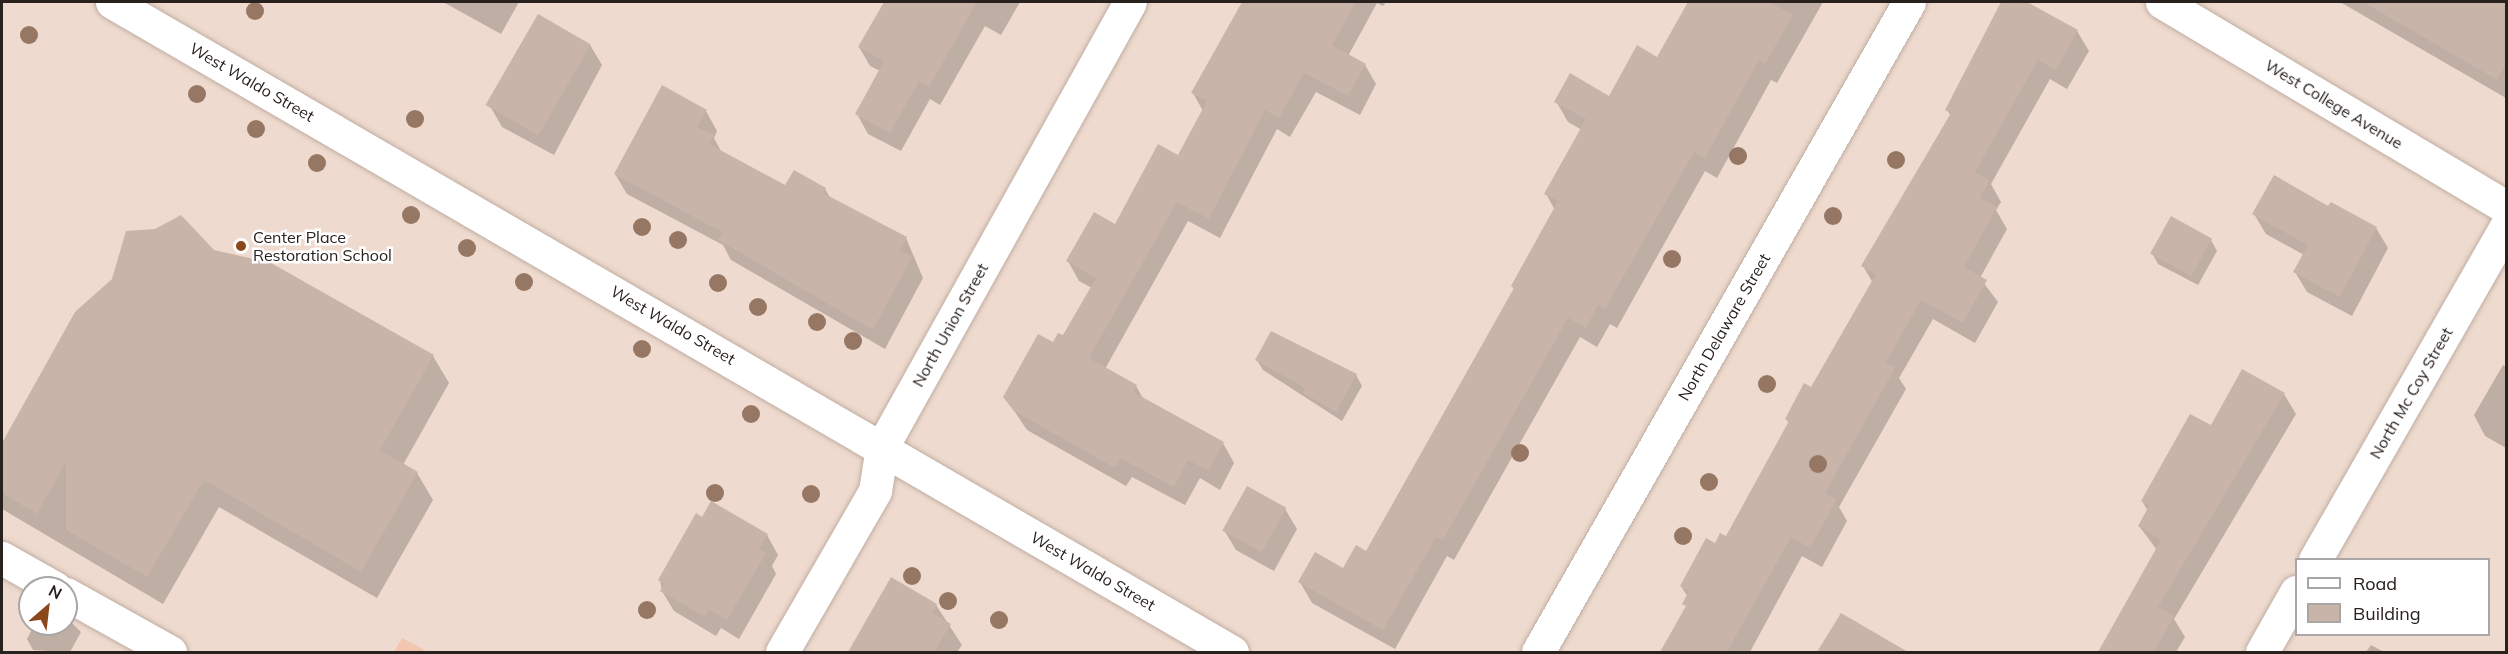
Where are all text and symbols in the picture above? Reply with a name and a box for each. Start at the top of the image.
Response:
street label: West Waldo Street [186,39,318,125]
street label: West College Avenue [2262,55,2406,153]
place label: Center Place Restoration School [253,227,392,265]
marker: Center Place Restoration School [234,239,248,253]
street label: North Delaware Street [1674,250,1774,404]
street label: North Union Street [908,260,992,390]
street label: West Waldo Street [607,282,739,368]
street label: North Mc Coy Street [2366,324,2456,462]
street label: West Waldo Street [1027,528,1159,614]
legend [2295,558,2490,636]
text: Road [2353,572,2397,595]
north arrow [18,576,78,636]
text: N [45,580,66,604]
text: Building [2353,602,2421,625]

